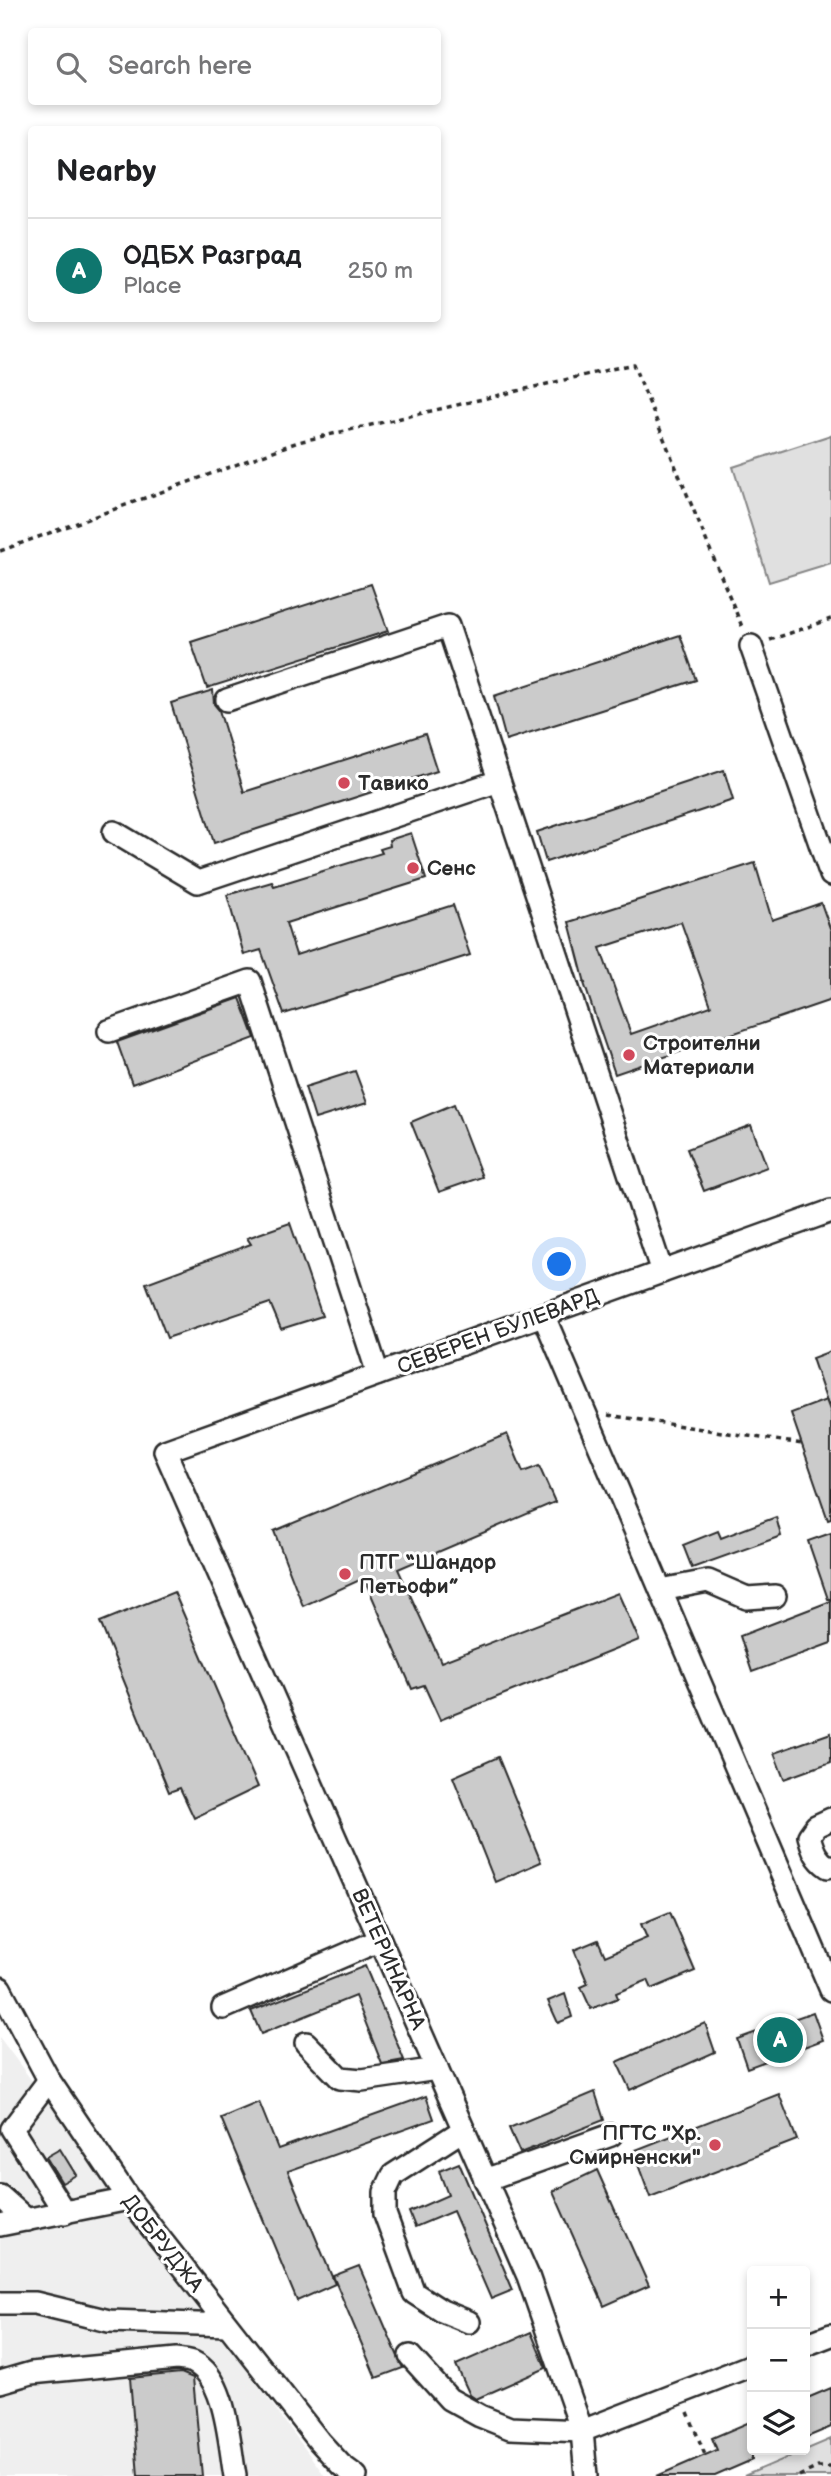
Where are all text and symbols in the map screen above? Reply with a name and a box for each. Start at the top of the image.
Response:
search box [28,28,441,105]
icon: search [52,48,90,86]
text: Search here [108,51,252,82]
text: Nearby [56,154,156,190]
text: ОДБХ Разград [123,241,301,272]
text: A [72,257,86,285]
text: 250 m [347,257,413,285]
text: Place [123,272,181,300]
place label: Тавико [358,771,429,796]
marker: Тавико [336,775,352,791]
place label: Сенс [427,856,476,881]
marker: Сенс [405,860,421,876]
place label: Строителни Материали [643,1031,761,1080]
marker: Строителни Материали [621,1047,637,1063]
your location [542,1247,576,1281]
street label: СЕВЕРЕН БУЛЕВАРД [394,1283,602,1380]
place label: ПТГ “Шандор Петьофи” [359,1550,497,1599]
marker: ПТГ “Шандор Петьофи” [337,1566,353,1582]
street label: ВЕТЕРИНАРНА [346,1885,431,2034]
pin: A [757,2014,803,2066]
place label: ПГТС "Хр. Смирненски" [569,2121,701,2170]
marker: ПГТС "Хр. Смирненски" [707,2137,723,2153]
street label: ДОБРУДЖА [117,2189,209,2297]
map controls [747,2266,810,2455]
button: + [747,2266,810,2329]
button: − [747,2329,810,2392]
button: layers [747,2392,810,2455]

